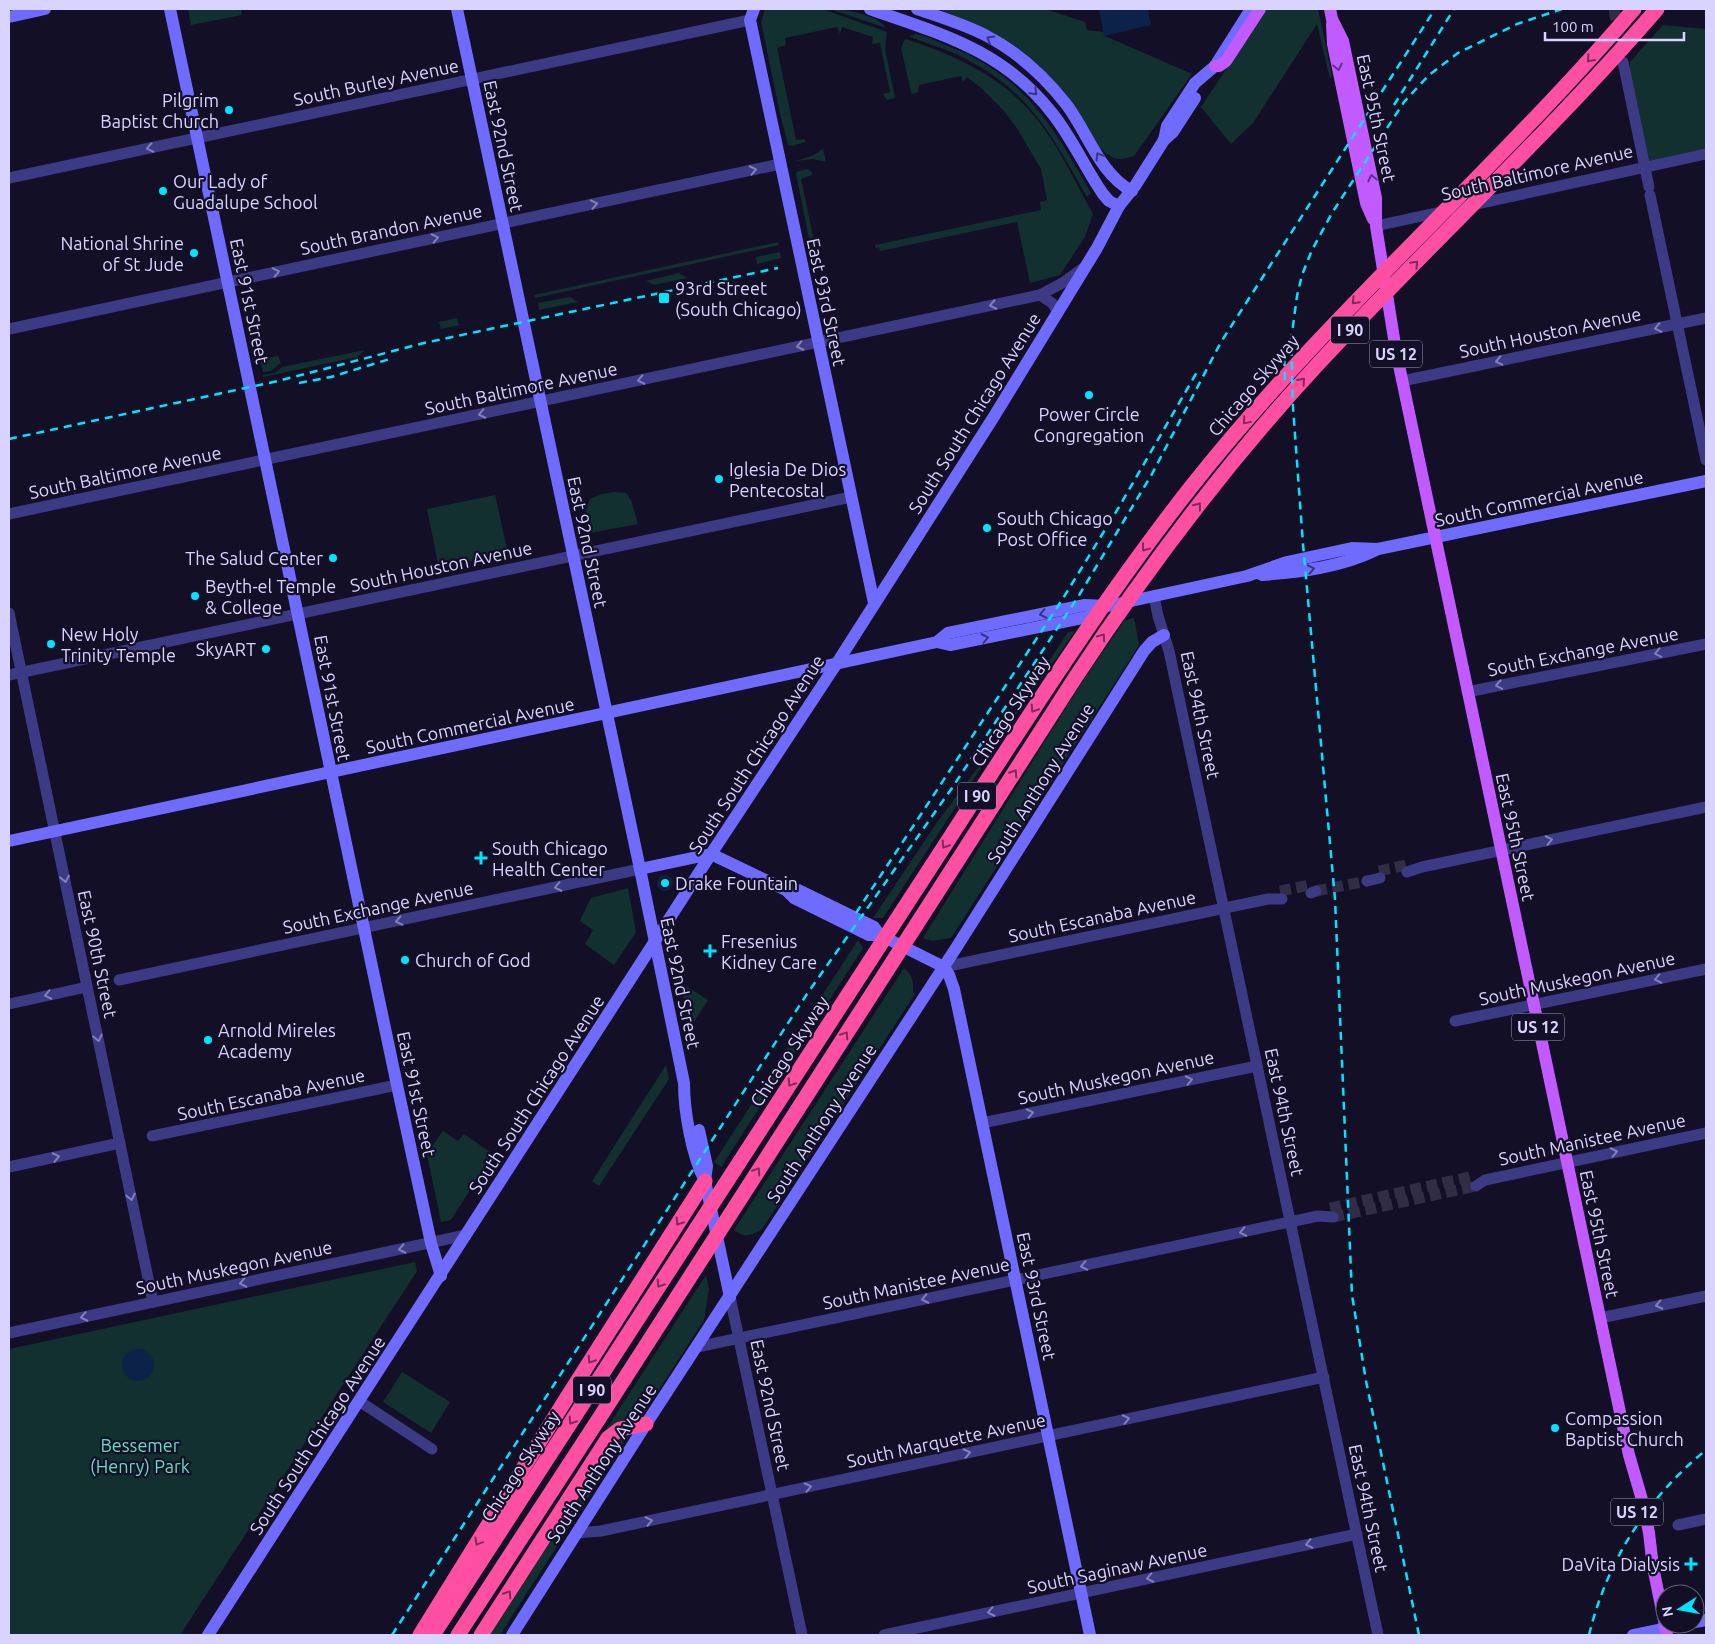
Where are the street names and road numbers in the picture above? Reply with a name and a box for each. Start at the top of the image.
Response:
street label: East 95th Street [1354,52,1400,184]
street label: South Burley Avenue [292,55,460,109]
street label: East 92nd Street [480,78,528,214]
street label: South Baltimore Avenue [1439,140,1635,204]
street label: South Brandon Avenue [298,200,484,258]
street label: East 91st Street [227,236,273,366]
street label: East 93rd Street [804,236,850,368]
street label: South Houston Avenue [1457,303,1643,361]
street label: South South Chicago Avenue [904,309,1044,517]
road number: I 90 [1331,316,1369,344]
street label: Chicago Skyway [1204,330,1303,440]
road number: US 12 [1370,340,1422,368]
street label: South Baltimore Avenue [423,358,619,418]
street label: South Baltimore Avenue [27,442,223,502]
street label: South Commercial Avenue [1433,466,1645,530]
street label: East 92nd Street [564,474,612,610]
street label: South Houston Avenue [348,537,534,595]
street label: South Exchange Avenue [1486,623,1680,679]
street label: East 91st Street [311,633,355,763]
street label: East 94th Street [1178,649,1224,781]
street label: South South Chicago Avenue [684,651,828,857]
street label: Chicago Skyway [967,652,1053,770]
street label: South Commercial Avenue [364,693,576,757]
street label: South Anthony Avenue [982,699,1098,867]
street label: East 95th Street [1493,771,1539,903]
road number: I 90 [958,782,996,809]
street label: South Exchange Avenue [281,877,475,937]
street label: South Escanaba Avenue [1006,886,1198,946]
street label: East 90th Street [75,888,121,1020]
street label: East 92nd Street [657,915,705,1051]
street label: South Muskegon Avenue [1477,947,1677,1009]
street label: South South Chicago Avenue [464,991,608,1197]
street label: Chicago Skyway [746,992,832,1110]
road number: US 12 [1512,1014,1564,1040]
street label: East 91st Street [394,1029,440,1159]
street label: South Anthony Avenue [762,1040,880,1206]
street label: South Muskegon Avenue [1016,1046,1216,1108]
street label: East 94th Street [1262,1046,1308,1178]
street label: South Escanaba Avenue [175,1064,367,1124]
street label: South Manistee Avenue [1497,1109,1687,1169]
street label: East 95th Street [1577,1168,1623,1300]
street label: East 93rd Street [1014,1230,1060,1362]
street label: South Muskegon Avenue [134,1236,334,1298]
street label: South Manistee Avenue [821,1253,1011,1313]
street label: South South Chicago Avenue [245,1332,389,1538]
street label: East 92nd Street [747,1337,795,1473]
road number: I 90 [573,1376,611,1404]
street label: South Anthony Avenue [542,1380,660,1546]
street label: Chicago Skyway [477,1407,563,1525]
street label: South Marquette Avenue [845,1409,1047,1471]
street label: East 94th Street [1346,1442,1392,1574]
road number: US 12 [1611,1498,1663,1525]
street label: South Saginaw Avenue [1025,1539,1209,1597]

